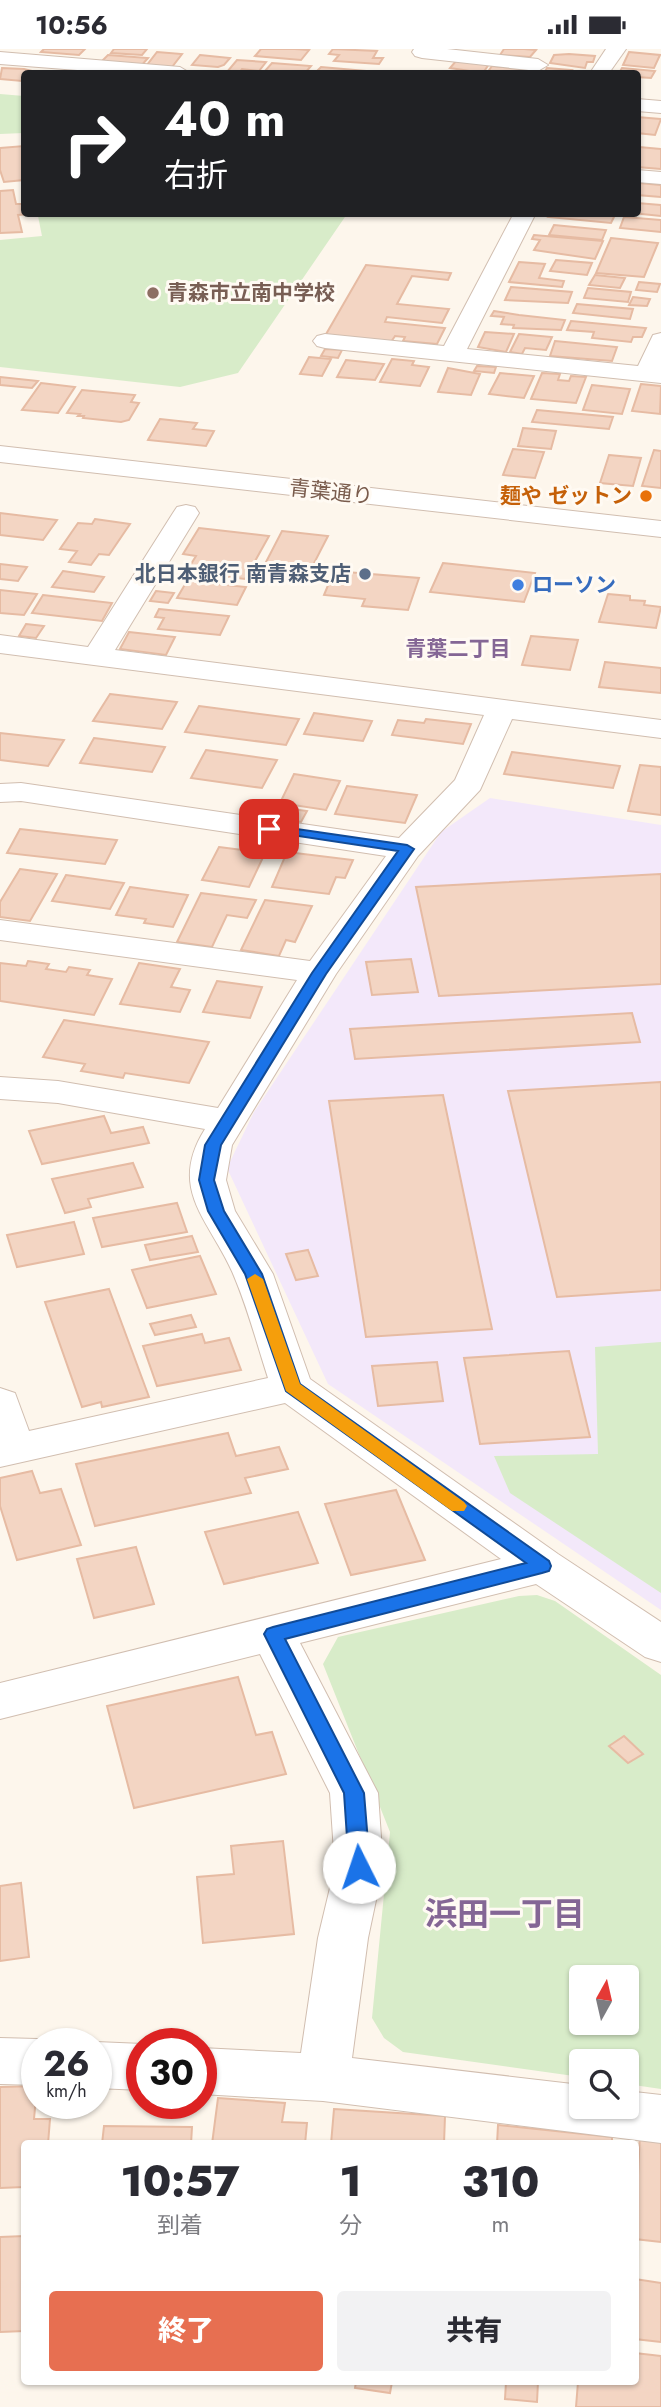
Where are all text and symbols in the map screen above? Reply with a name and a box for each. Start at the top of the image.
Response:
text: 10:56 [35,6,108,44]
text: 40 m [164,84,286,154]
icon: right [49,98,140,189]
text: 右折 [164,152,228,198]
place label: 青森市立南中学校 [167,278,335,308]
marker: 青森市立南中学校 [145,285,161,301]
street label: 青葉通り [288,473,374,511]
place label: 麺や ゼットン [500,481,632,511]
marker: 麺や ゼットン [638,488,654,504]
place label: 北日本銀行 南青森支店 [135,559,351,589]
marker: 北日本銀行 南青森支店 [357,566,373,582]
place label: ローソン [532,570,616,600]
marker: ローソン [510,577,526,593]
district label: 青葉二丁目 [406,634,511,664]
pin [239,799,299,859]
icon: arrive [250,810,288,848]
position arrow [322,1830,396,1904]
district label: 浜田一丁目 [425,1891,585,1937]
north arrow [569,1965,639,2035]
map controls [569,1965,639,2119]
speed limit sign: 30 [126,2028,217,2119]
text: 26 [43,2039,90,2089]
button: search [569,2049,639,2119]
text: km/h [46,2078,87,2104]
text: 10:57 [121,2151,240,2212]
text: 1 [340,2151,362,2212]
text: 310 [462,2152,539,2213]
text: m [492,2207,509,2241]
text: 到着 [157,2208,203,2242]
text: 分 [339,2208,362,2242]
button: 終了 [49,2291,323,2371]
button: 共有 [337,2291,611,2371]

